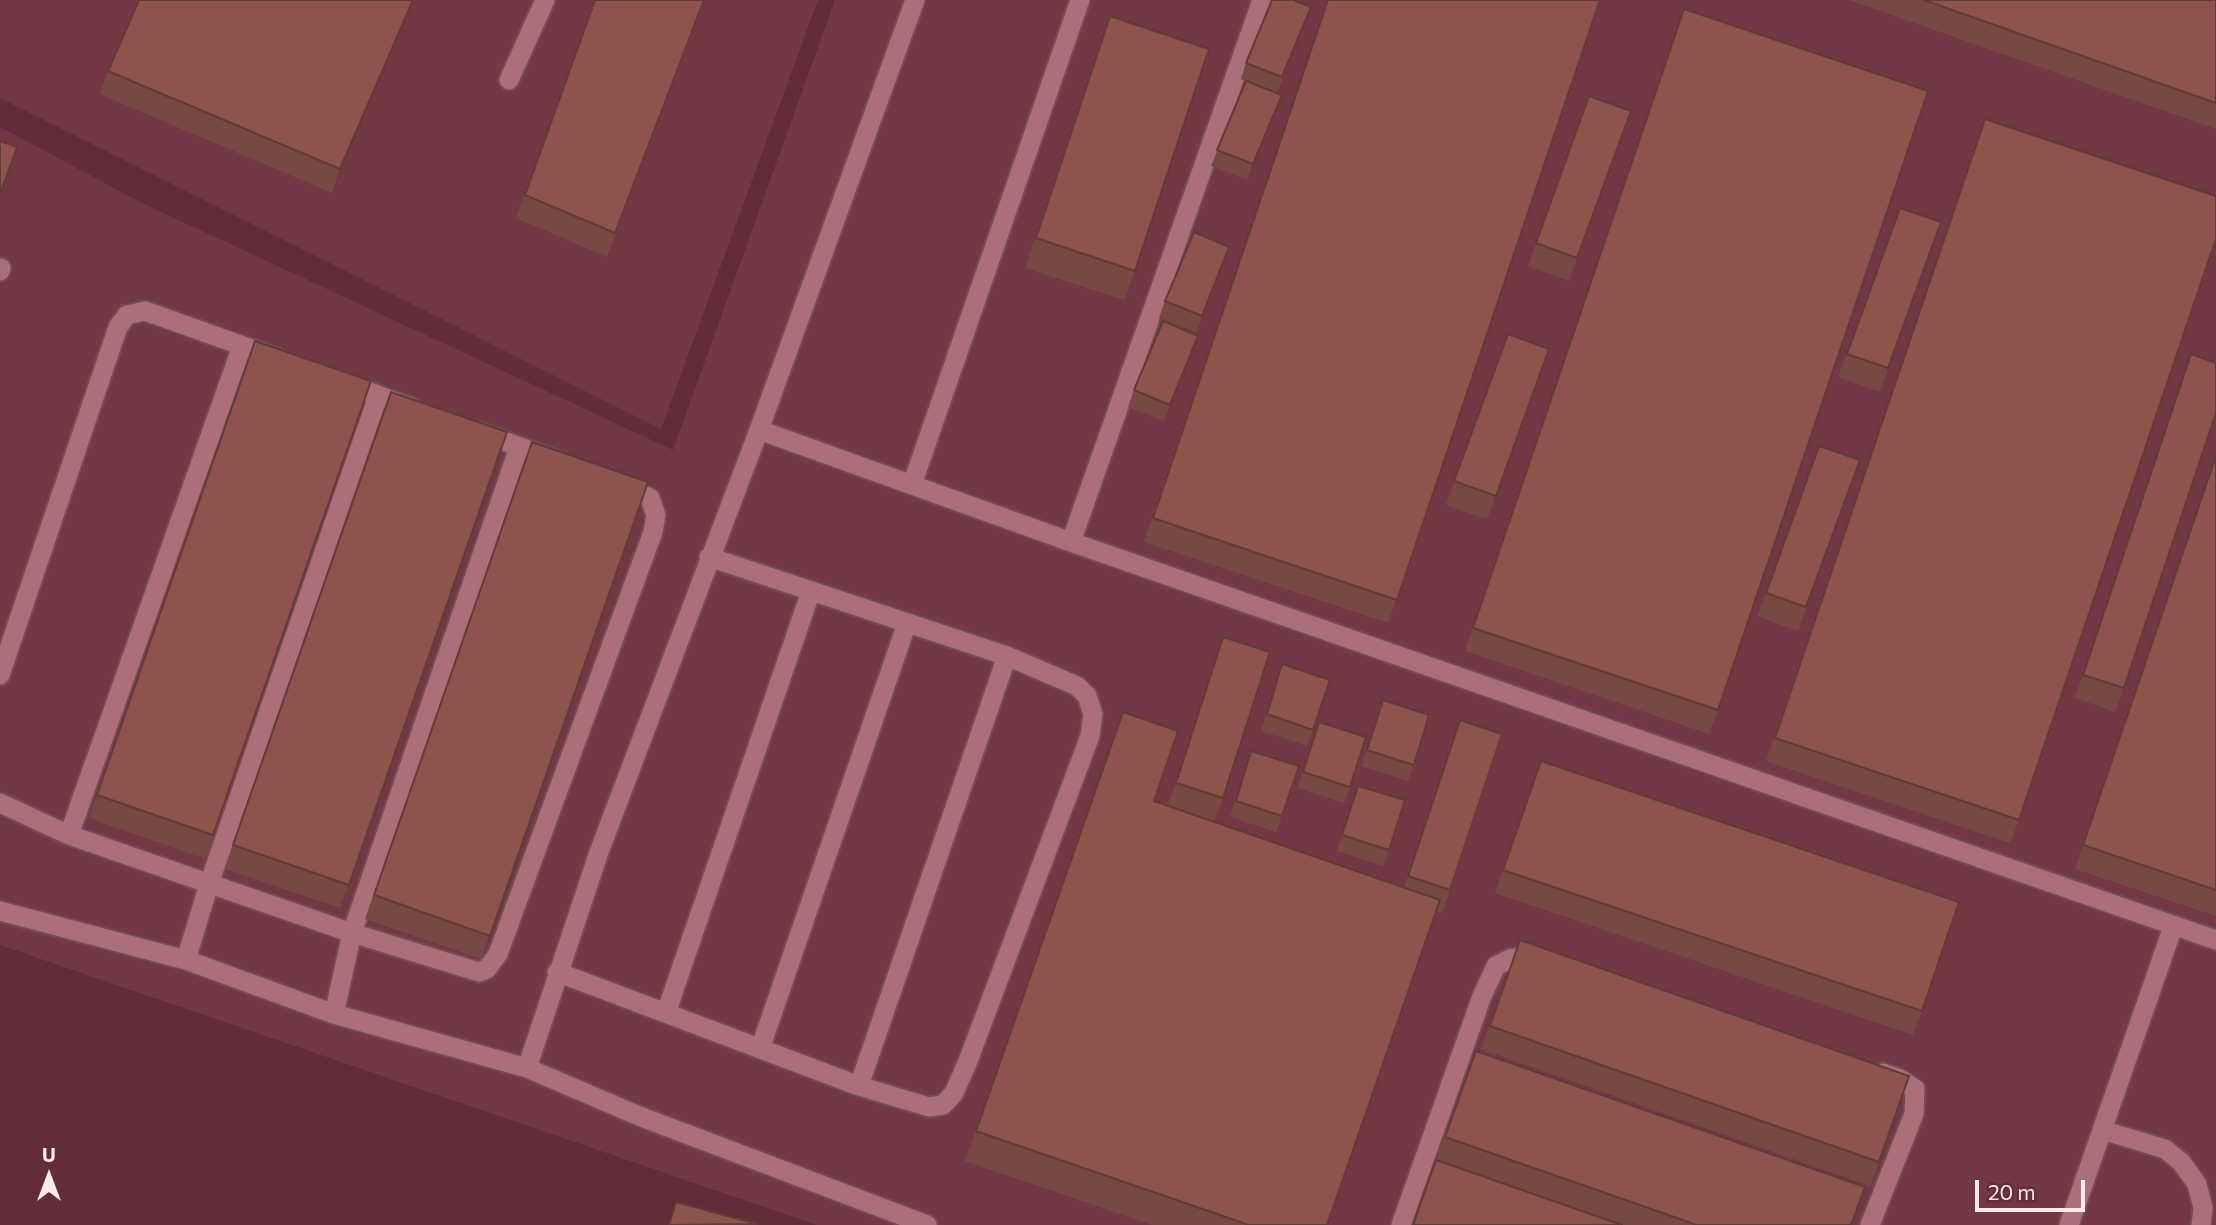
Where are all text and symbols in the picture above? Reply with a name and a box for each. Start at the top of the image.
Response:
north arrow [14,1141,84,1211]
text: U [42,1143,56,1166]
scale bar [1978,1166,2088,1210]
text: 20 m [1988,1179,2036,1204]

